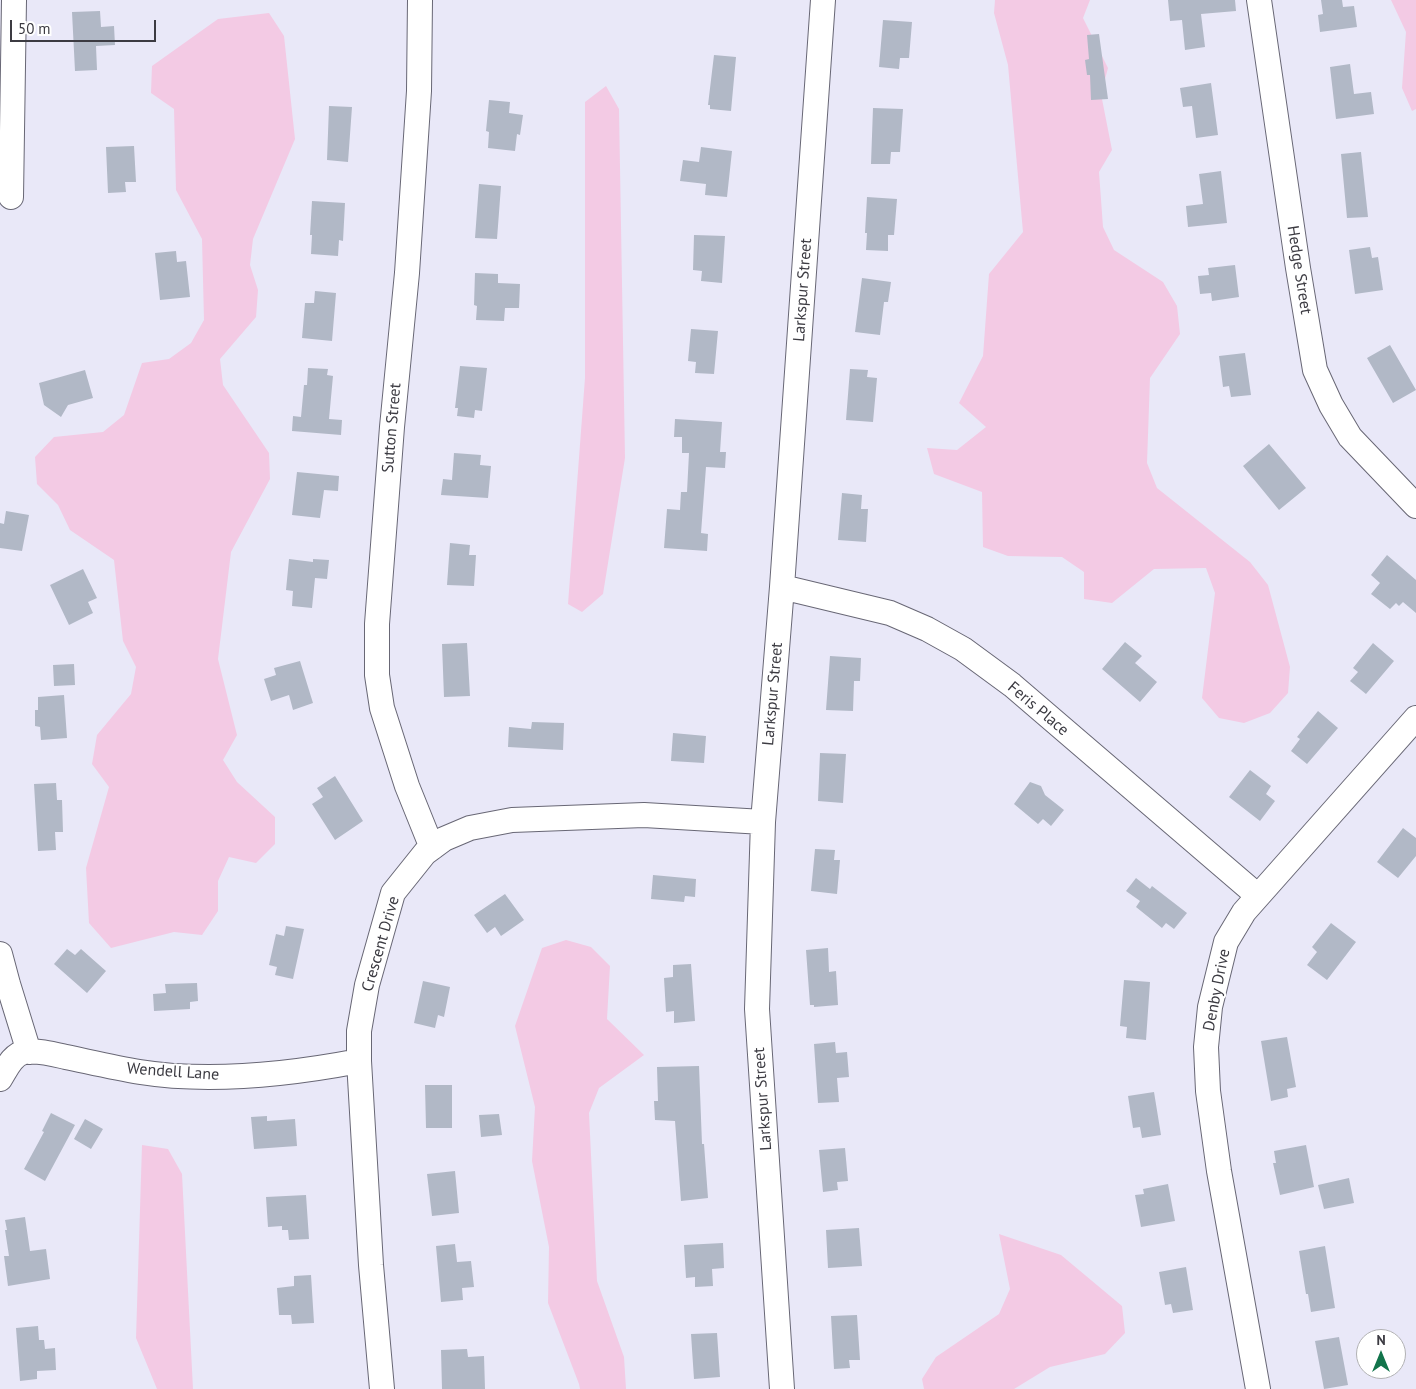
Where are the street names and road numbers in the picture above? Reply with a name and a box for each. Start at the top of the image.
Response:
street label: Hedge Street [1283,224,1315,316]
street label: Larkspur Street [790,238,816,342]
street label: Sutton Street [379,382,405,474]
street label: Larkspur Street [759,642,787,746]
street label: Feris Place [1004,678,1072,740]
street label: Crescent Drive [358,894,404,994]
street label: Denby Drive [1200,947,1234,1033]
street label: Larkspur Street [750,1047,776,1151]
street label: Wendell Lane [126,1059,220,1085]

